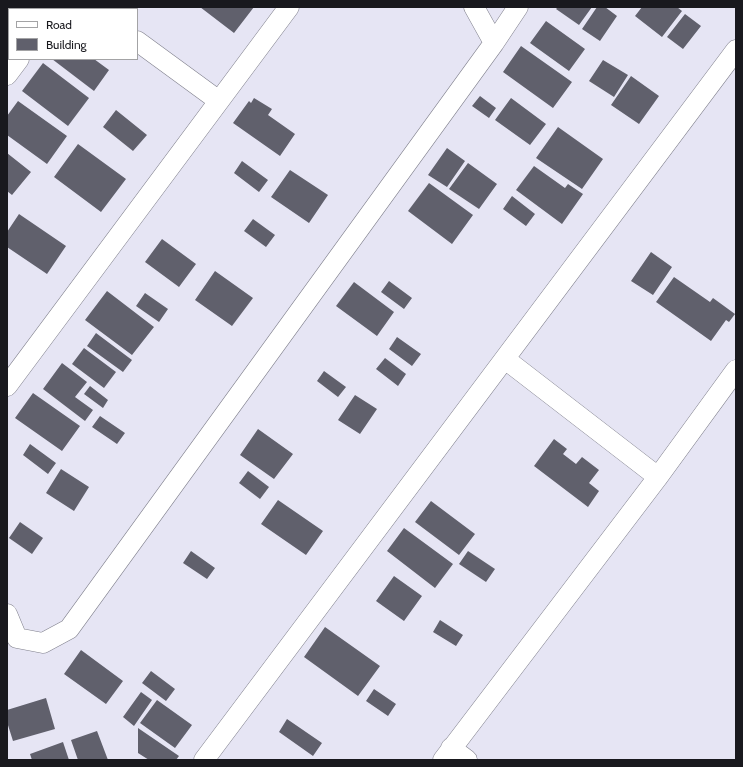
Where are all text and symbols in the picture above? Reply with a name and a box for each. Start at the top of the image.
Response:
legend [8,8,138,60]
text: Road [46,17,72,32]
text: Building [46,37,87,52]

